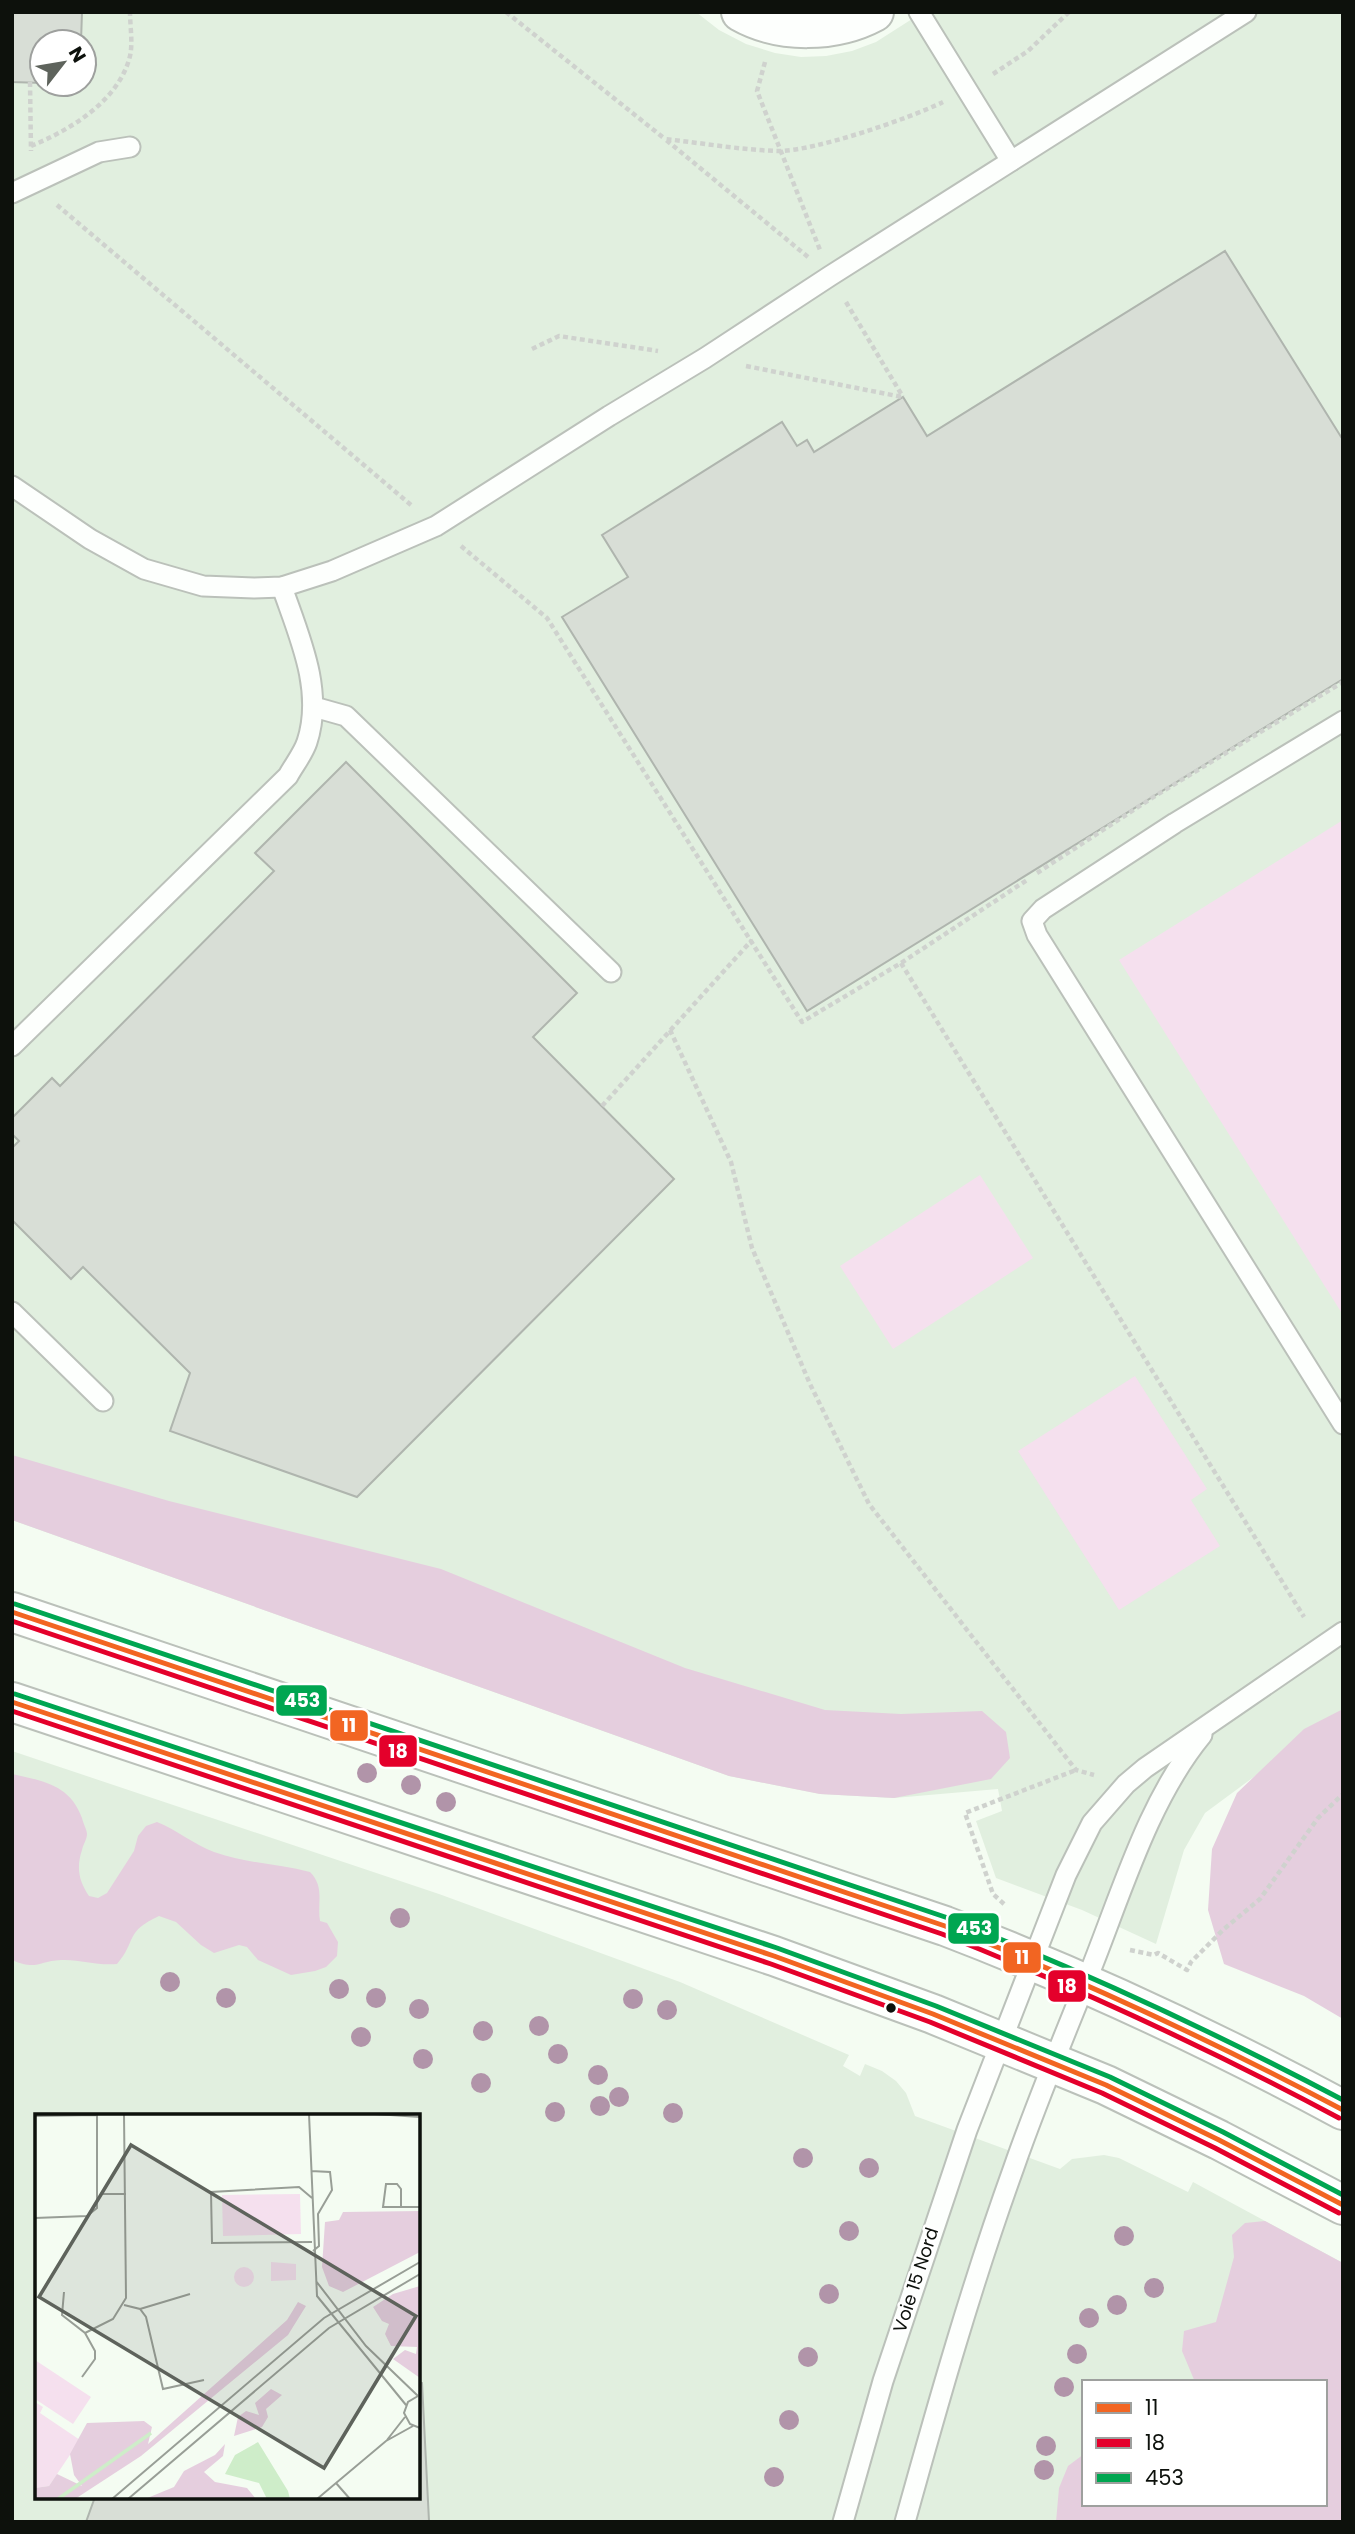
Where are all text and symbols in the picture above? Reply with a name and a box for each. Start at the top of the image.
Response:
north arrow [28,28,98,98]
text: N [62,41,92,68]
line badge: 453 [275,1684,328,1717]
text: 453 [284,1687,320,1714]
line badge: 11 [329,1709,369,1742]
text: 11 [342,1712,356,1739]
line badge: 18 [378,1734,418,1768]
text: 18 [388,1738,408,1765]
line badge: 453 [947,1912,1000,1945]
text: 453 [956,1915,992,1942]
line badge: 11 [1002,1941,1042,1974]
text: 11 [1015,1944,1029,1971]
line badge: 18 [1047,1969,1087,2003]
text: 18 [1057,1973,1077,2000]
unlabelled marker [884,2001,898,2015]
inset map [35,2114,420,2499]
street label: Voie 15 Nord [887,2224,944,2336]
legend [1082,2380,1327,2506]
text: 11 [1145,2393,1158,2422]
text: 18 [1145,2428,1165,2457]
text: 453 [1145,2463,1184,2492]

